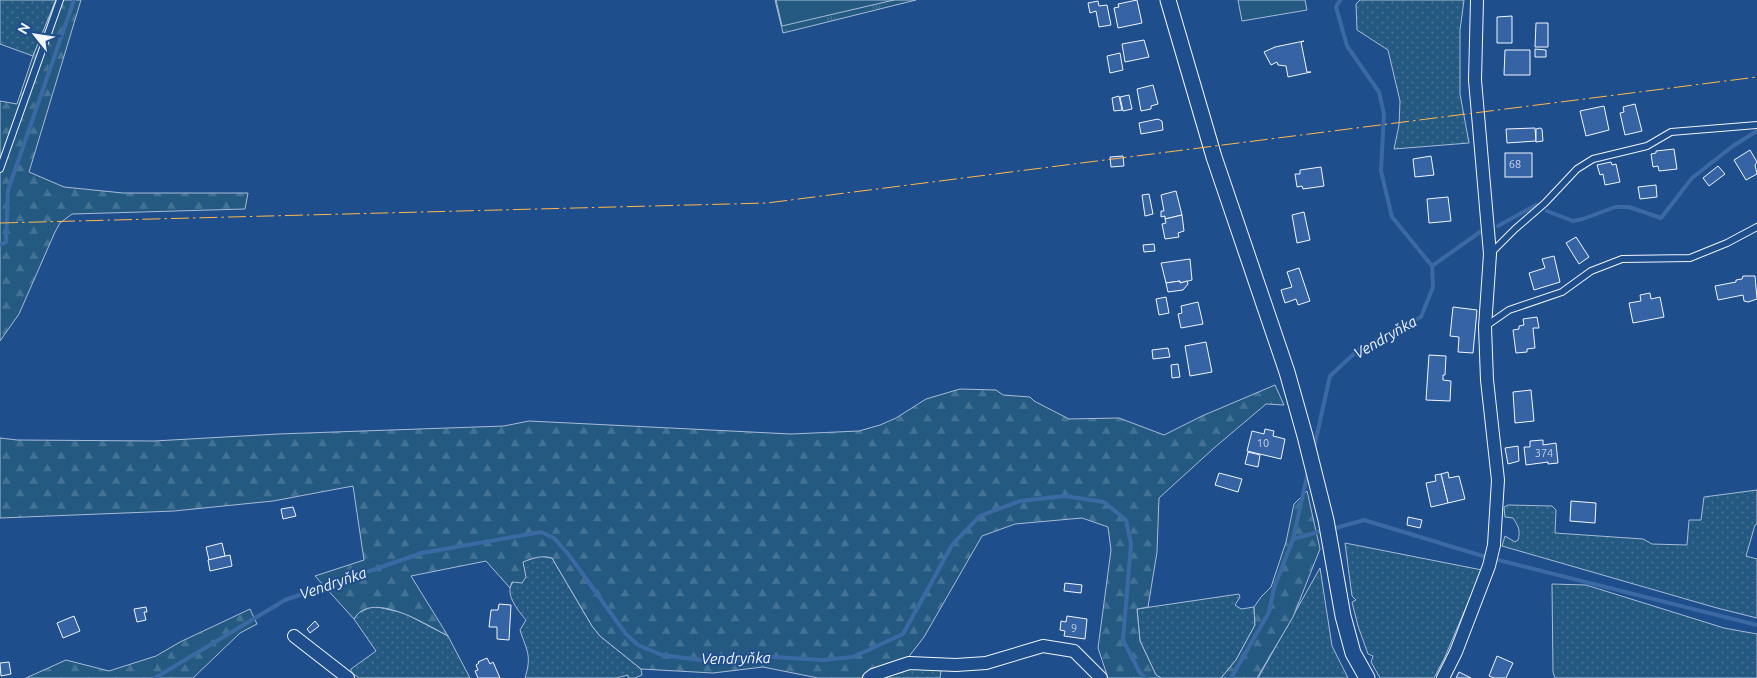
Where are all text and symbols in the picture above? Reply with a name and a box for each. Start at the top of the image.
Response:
north arrow [10,10,60,60]
text: N [14,20,33,37]
house number: 68 [1509,158,1521,170]
water label: Vendryňka [1351,312,1419,362]
house number: 10 [1257,437,1269,449]
house number: 374 [1535,447,1553,459]
water label: Vendryňka [297,564,369,602]
house number: 9 [1071,622,1077,634]
water label: Vendryňka [701,649,771,667]

